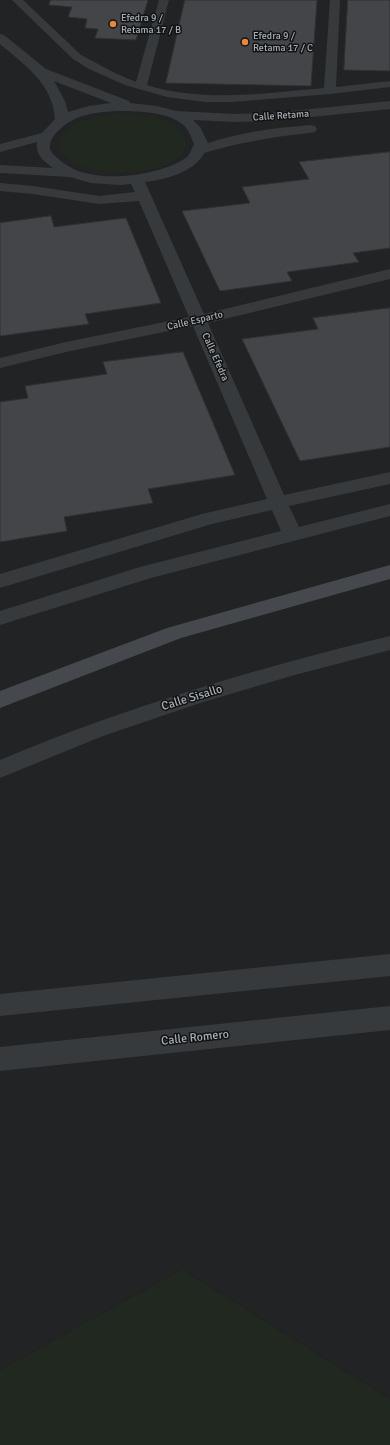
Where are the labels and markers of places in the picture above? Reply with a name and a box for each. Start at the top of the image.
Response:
place label: Efedra 9 / Retama 17 / B [121,12,181,36]
marker: Efedra 9 / Retama 17 / B [108,19,118,29]
place label: Efedra 9 / Retama 17 / C [253,30,313,54]
marker: Efedra 9 / Retama 17 / C [240,37,250,47]

